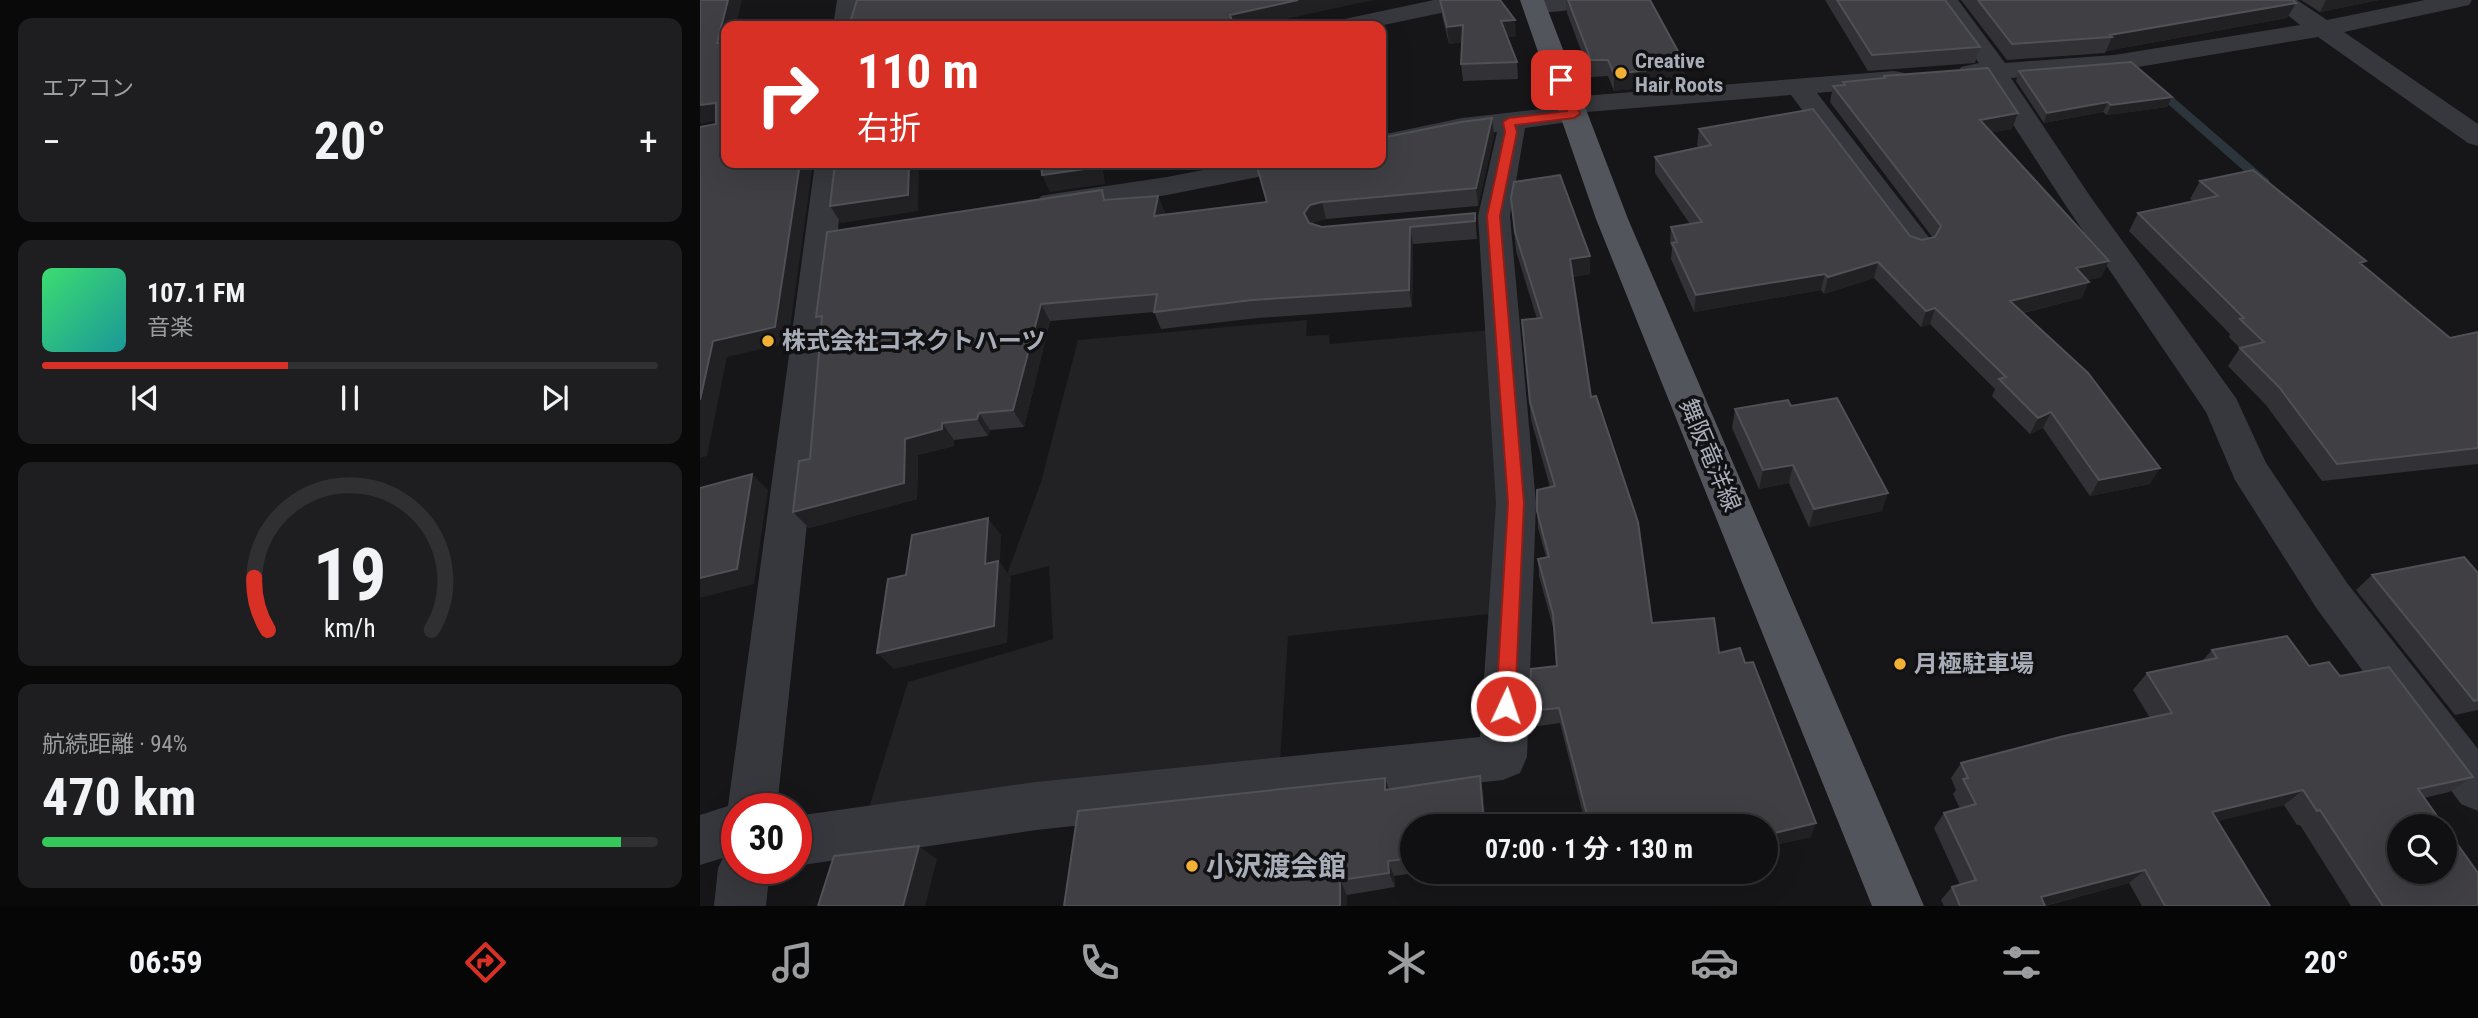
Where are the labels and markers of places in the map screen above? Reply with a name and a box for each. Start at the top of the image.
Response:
place label: Creative Hair Roots [1635,49,1723,97]
pin [1531,50,1591,110]
marker: Creative Hair Roots [1613,65,1629,81]
place label: 株式会社コネクトハーツ [782,327,1046,355]
marker: 株式会社コネクトハーツ [760,333,776,349]
place label: 月極駐車場 [1914,650,2034,678]
marker: 月極駐車場 [1892,656,1908,672]
place label: 小沢渡会館 [1206,850,1346,883]
marker: 小沢渡会館 [1184,858,1200,874]

